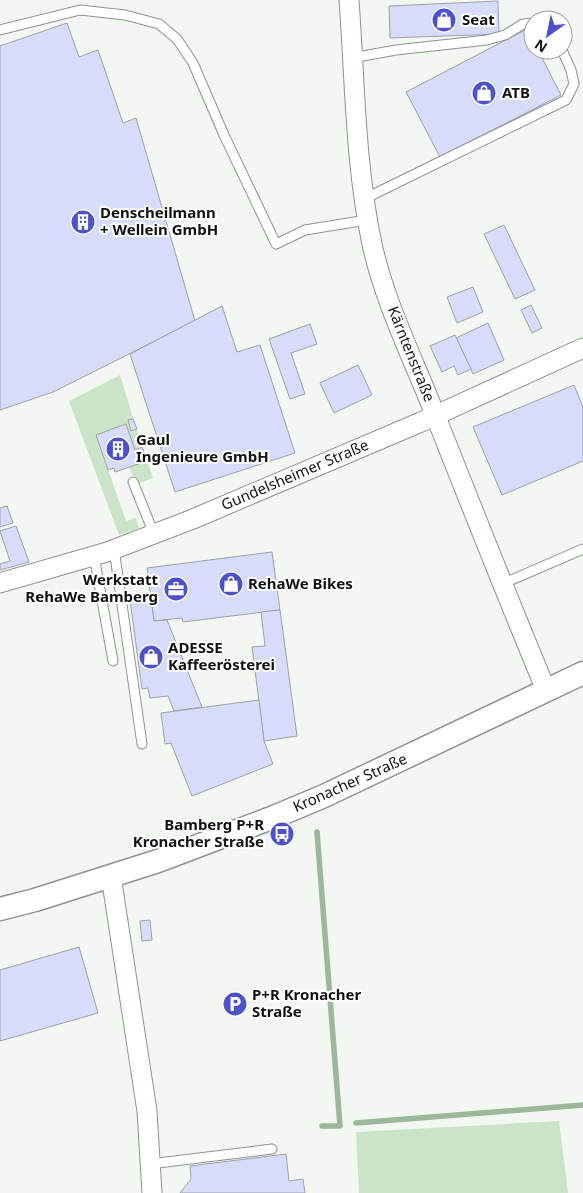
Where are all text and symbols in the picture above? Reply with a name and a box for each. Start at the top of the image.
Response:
shop icon: Seat [431,7,457,33]
place label: Seat [462,9,495,29]
north arrow [523,10,573,60]
text: N [531,35,551,57]
shop icon: ATB [471,80,497,106]
place label: ATB [502,82,530,102]
place label: Denscheilmann + Wellein GmbH [100,202,218,239]
building icon: Denscheilmann + Wellein GmbH [70,209,96,235]
street label: Kärntenstraße [384,303,440,404]
place label: Gaul Ingenieure GmbH [136,429,269,466]
street label: Gundelsheimer Straße [218,434,371,514]
building icon: Gaul Ingenieure GmbH [105,436,131,462]
place label: Werkstatt RehaWe Bamberg [25,569,158,606]
shop icon: RehaWe Bikes [218,571,244,597]
place label: RehaWe Bikes [248,573,353,593]
office icon: Werkstatt RehaWe Bamberg [163,576,189,602]
place label: ADESSE Kaffeerösterei [168,637,275,674]
shop icon: ADESSE Kaffeerösterei [138,644,164,670]
street label: Kronacher Straße [289,748,410,816]
place label: Bamberg P+R Kronacher Straße [133,814,264,851]
bus stop icon: Bamberg P+R Kronacher Straße [269,821,295,847]
place label: P+R Kronacher Straße [252,984,362,1021]
parking icon: P+R Kronacher Straße [222,991,248,1017]

